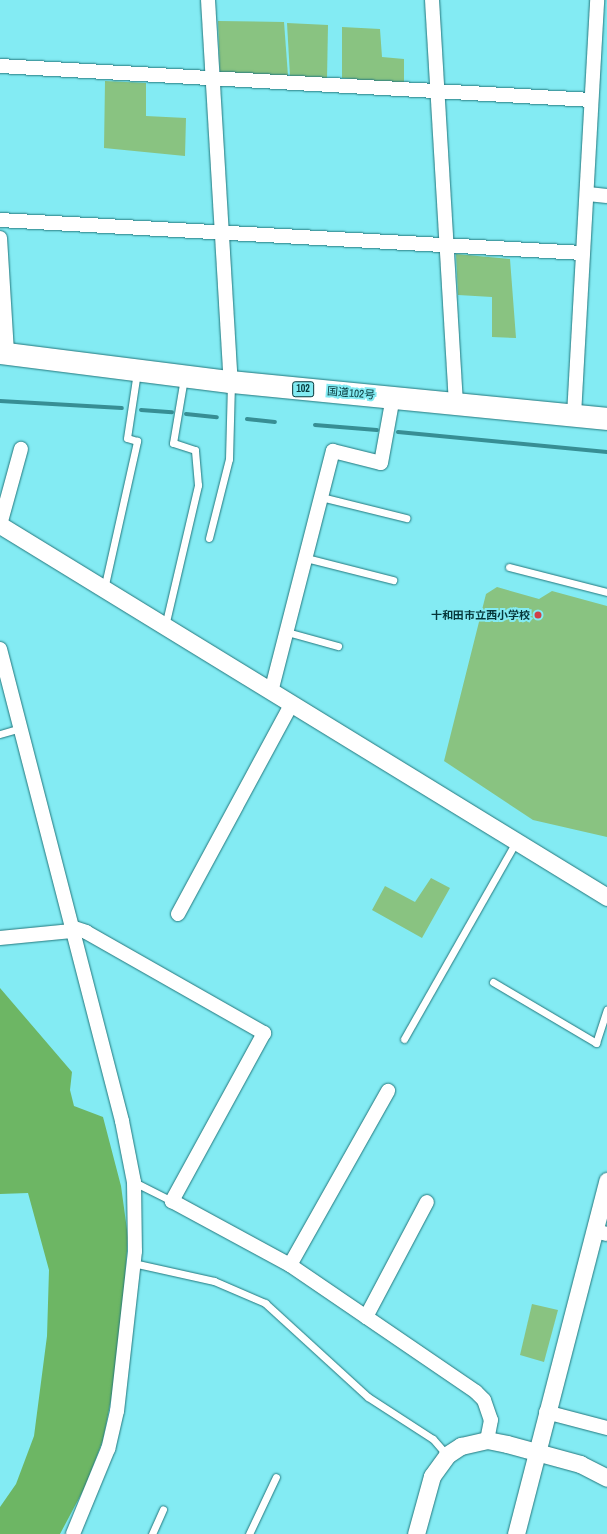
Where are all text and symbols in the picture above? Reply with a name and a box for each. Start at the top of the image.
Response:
road number: 102 [292,381,314,397]
street label: 国道102号 [326,384,376,402]
place label: 十和田市立西小学校 [431,608,530,622]
marker: 十和田市立西小学校 [533,610,543,620]

